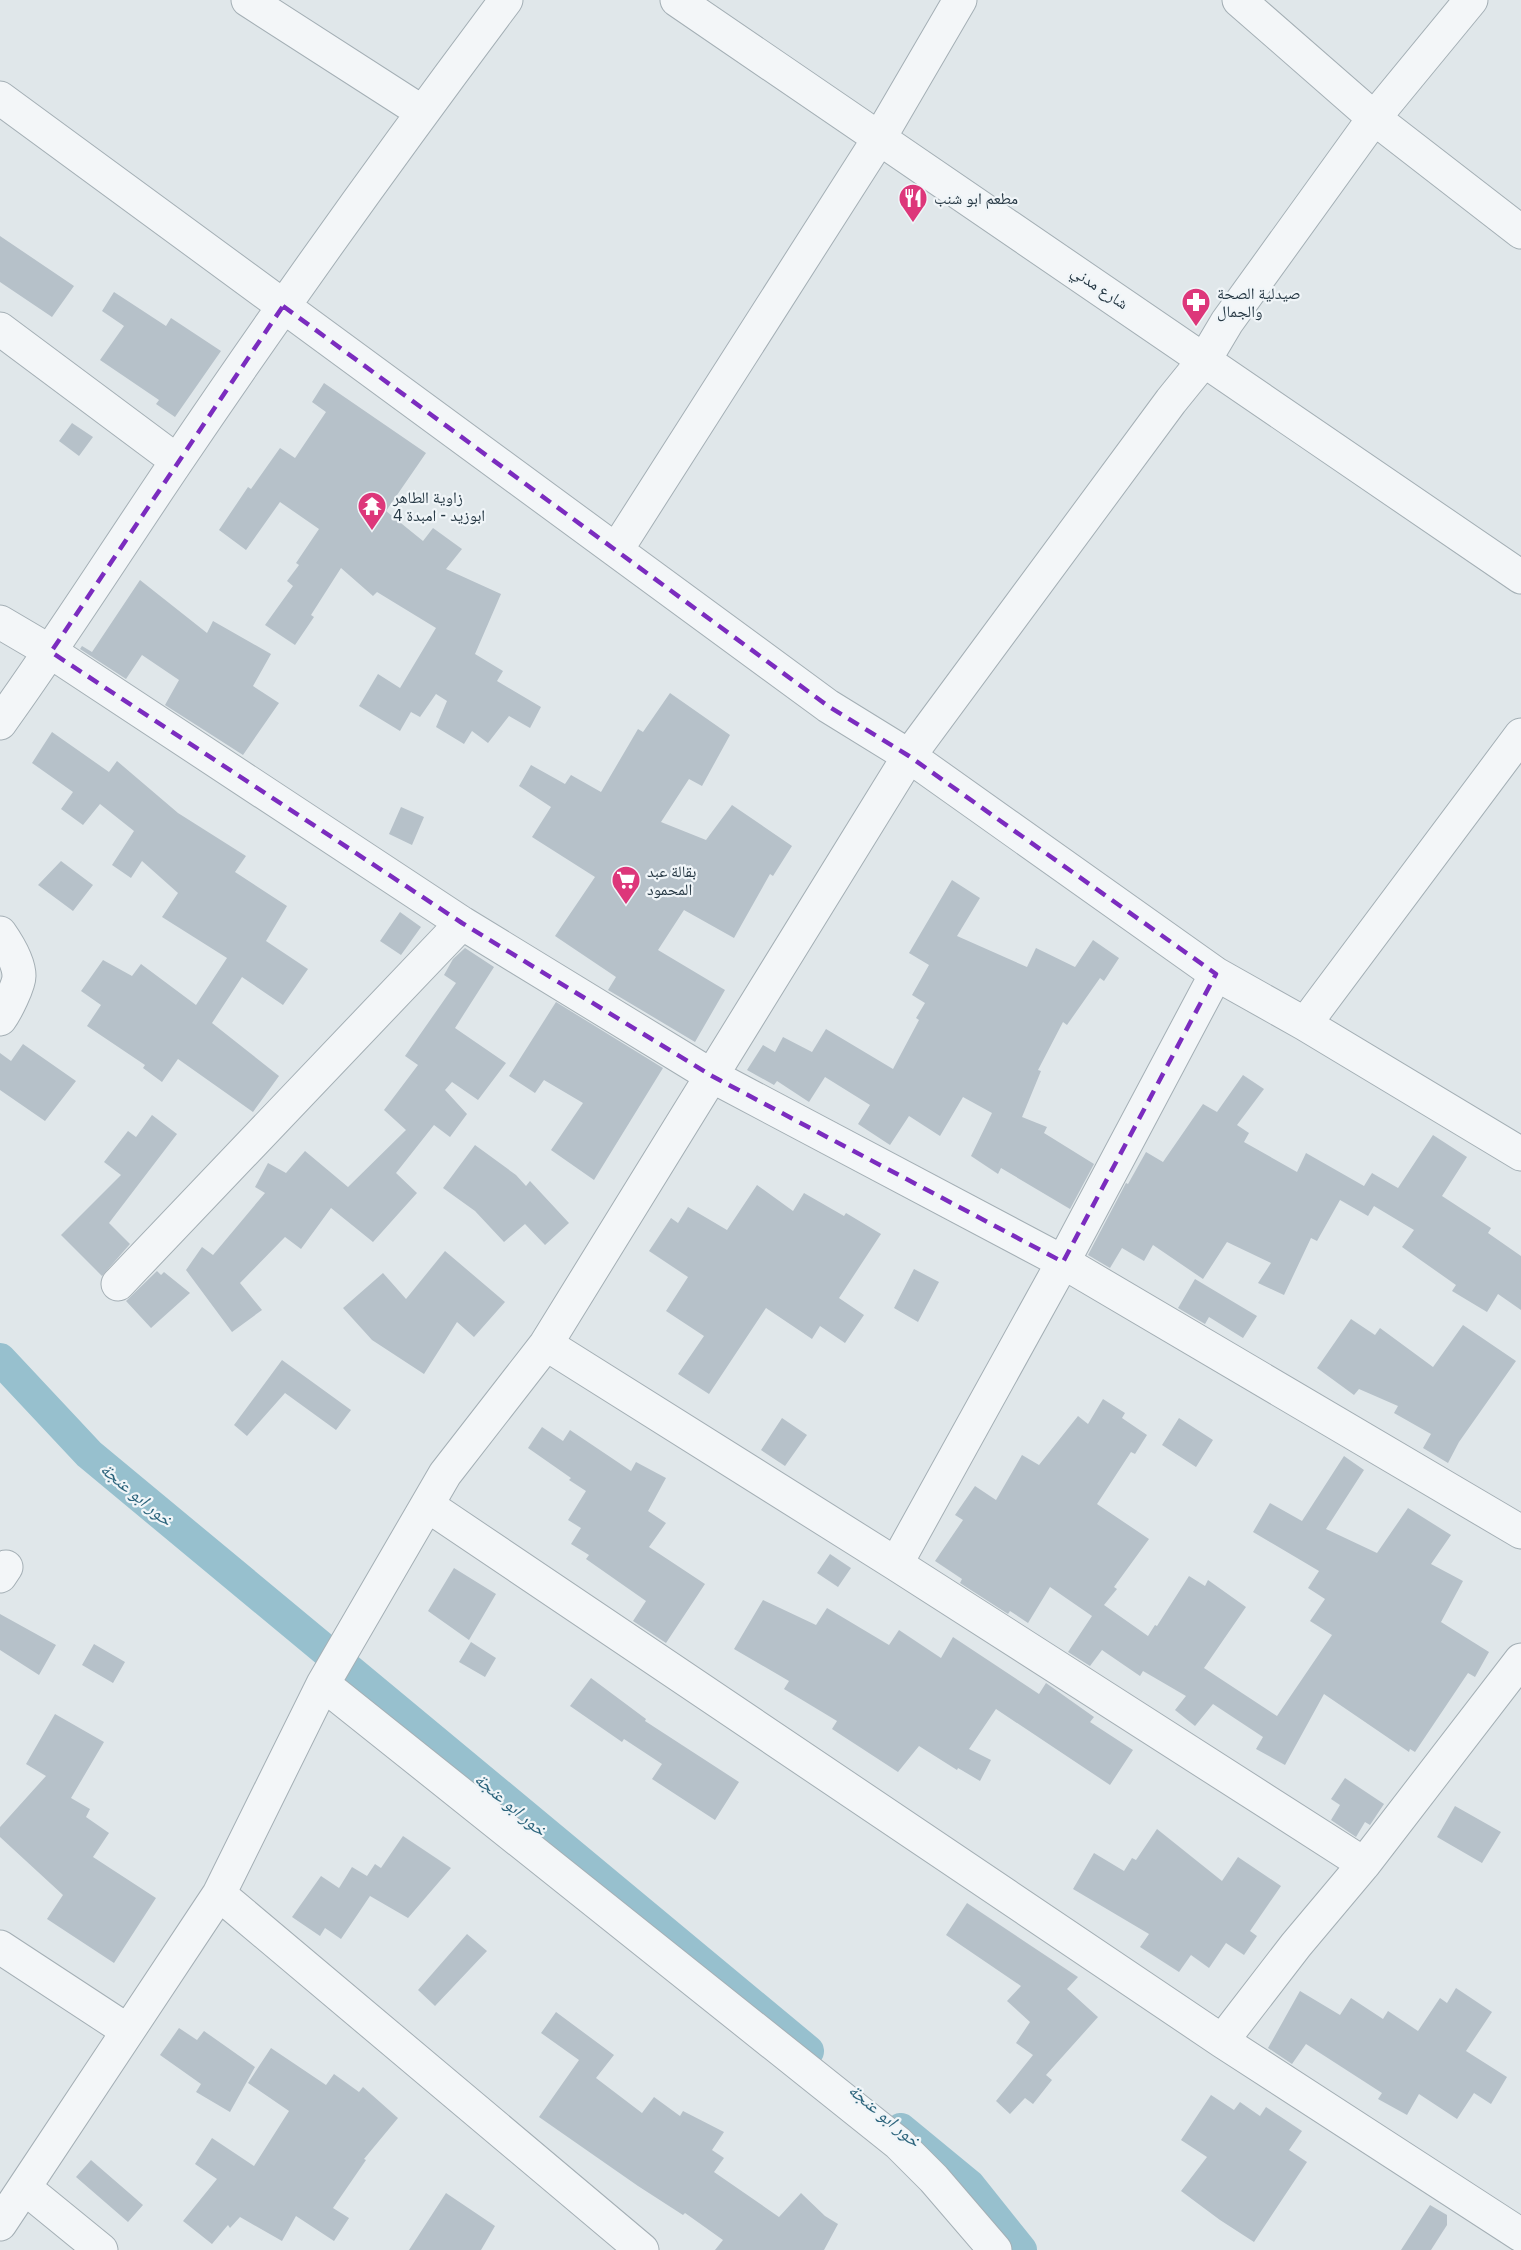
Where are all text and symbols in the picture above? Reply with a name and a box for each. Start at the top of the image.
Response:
restaurant icon: مطعم ابو شنب [897,182,929,224]
place label: مطعم ابو شنب [934,188,1018,209]
street label: شارع مدني [1066,261,1132,316]
place label: صيدلية الصحة والجمال [1217,283,1301,322]
pharmacy icon: صيدلية الصحة والجمال [1180,286,1212,328]
place label: زاوية الطاهر ابوزيد - امبدة 4 [392,487,485,525]
temple icon: زاوية الطاهر ابوزيد - امبدة 4 [356,490,388,532]
place label: بقالة عبد المحمود [647,861,696,899]
supermarket icon: بقالة عبد المحمود [610,864,642,906]
water label: خور ابو عنجة [96,1457,178,1531]
water label: خور ابو عنجة [470,1767,552,1841]
water label: خور ابو عنجة [844,2078,926,2152]

